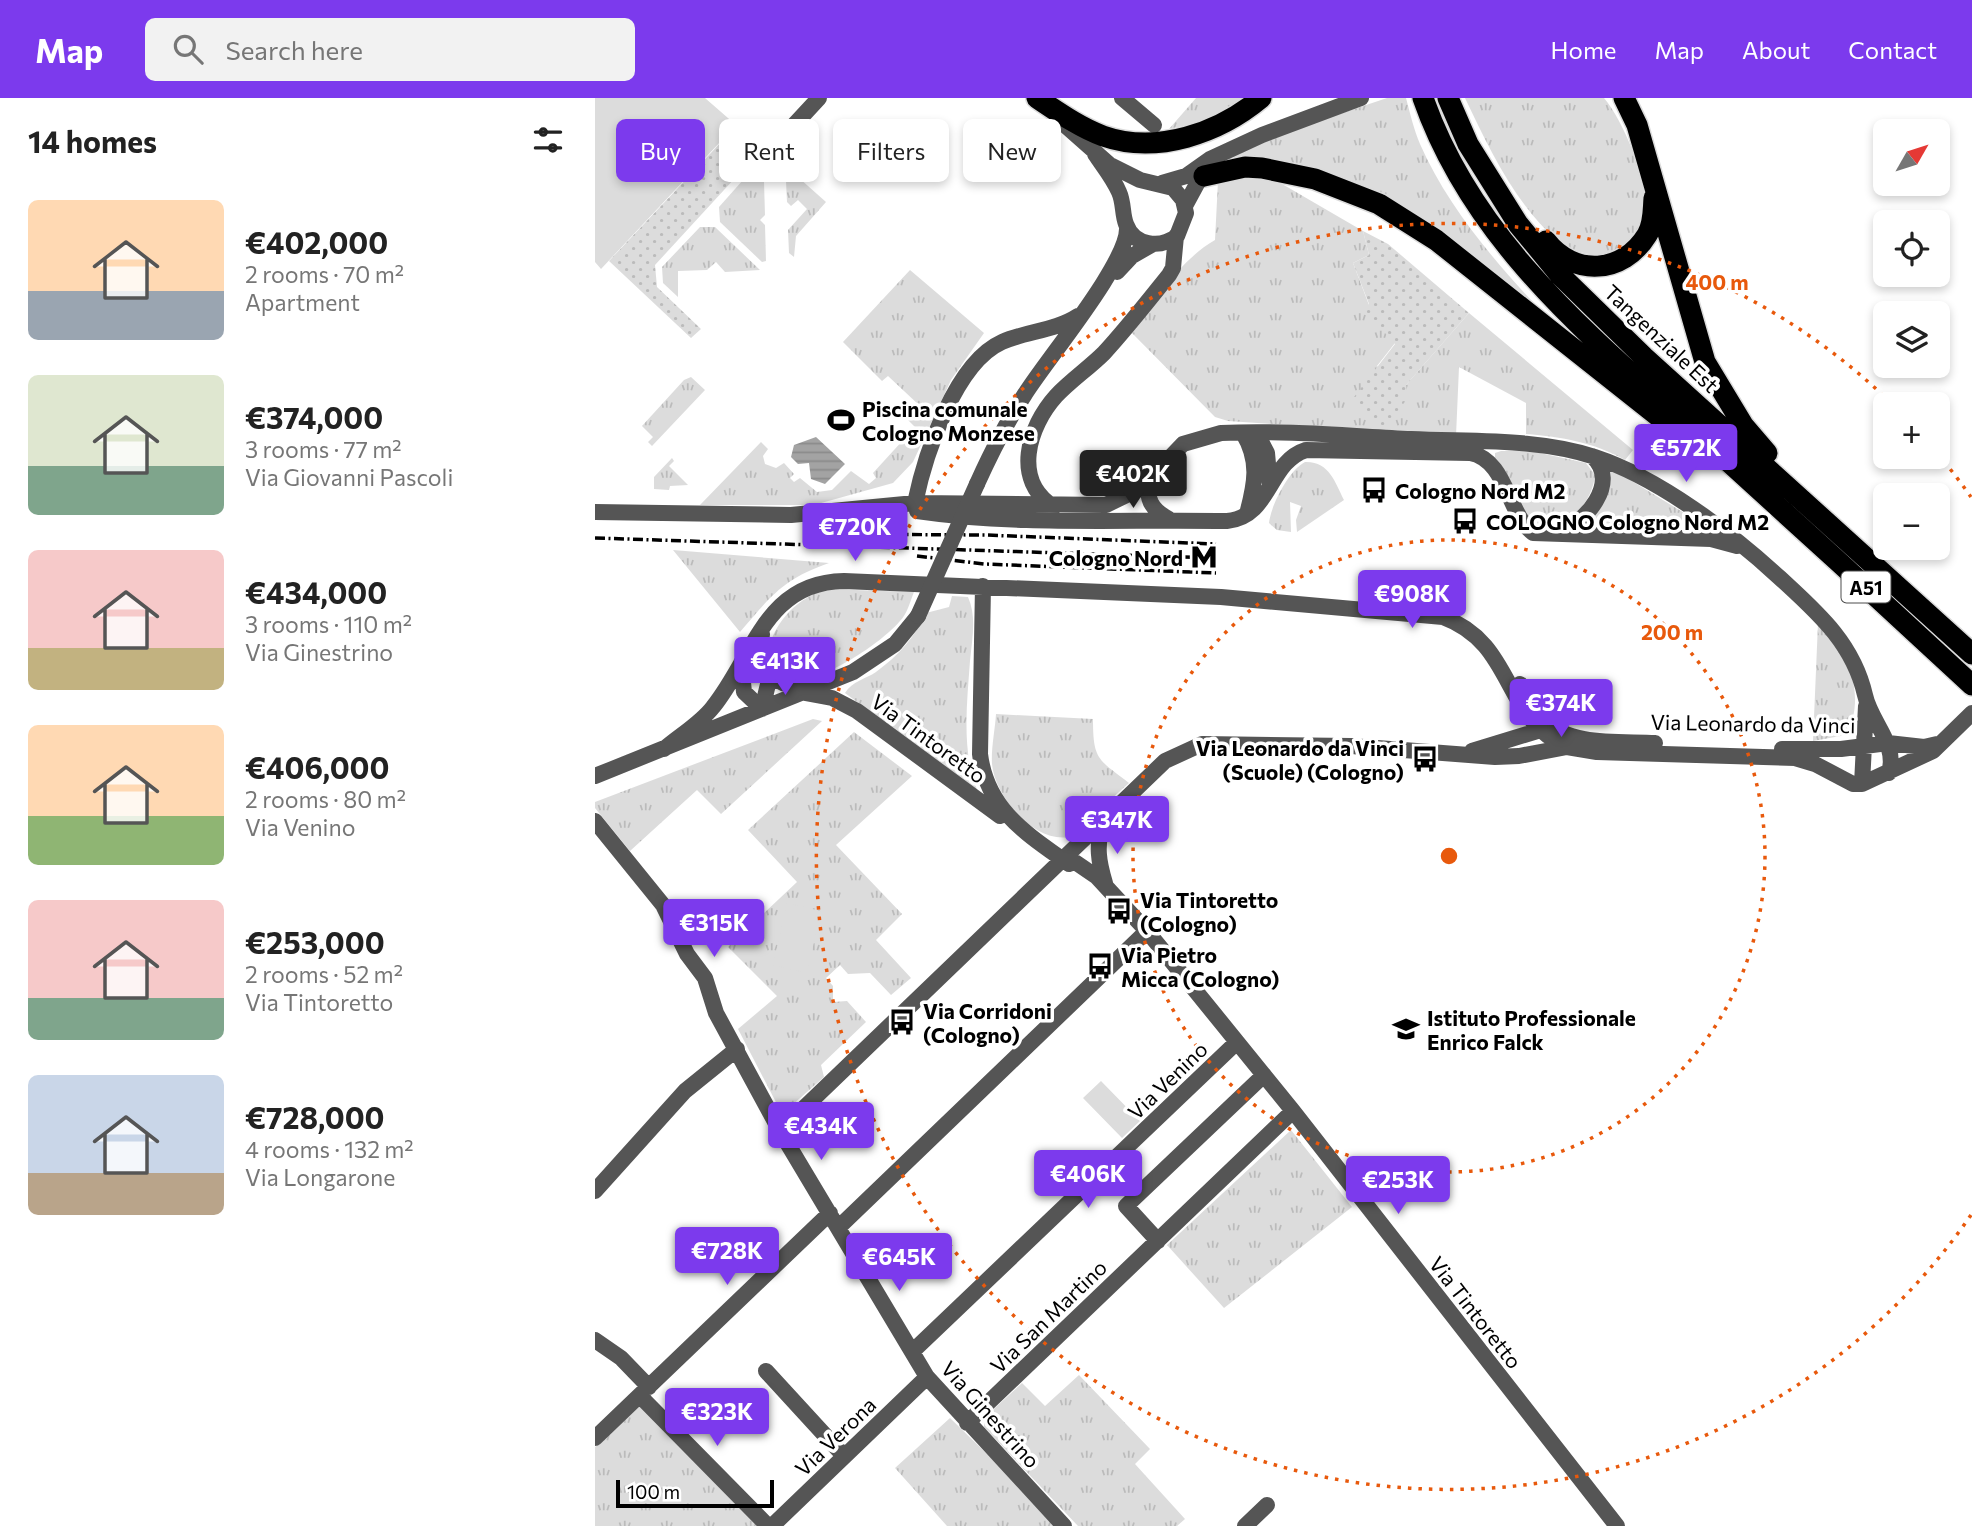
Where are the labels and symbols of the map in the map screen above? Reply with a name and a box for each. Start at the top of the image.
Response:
north arrow [1873,119,1949,196]
text: 400 m [1685,269,1749,294]
street label: Tangenziale Est [1600,279,1724,397]
place label: Piscina comunale Cologno Monzese [862,396,1035,445]
sports icon: Piscina comunale Cologno Monzese [826,405,856,435]
pin: €572K [1637,424,1735,484]
pin: €402K [1084,450,1182,510]
bus stop icon: Cologno Nord M2 [1359,475,1389,505]
place label: Cologno Nord M2 [1395,478,1566,503]
pin: €720K [806,504,904,563]
bus stop icon: COLOGNO Cologno Nord M2 [1450,506,1480,536]
place label: COLOGNO Cologno Nord M2 [1486,509,1769,534]
metro station icon: Cologno Nord [1189,542,1219,572]
place label: Cologno Nord [1049,545,1183,570]
pin: €908K [1363,570,1461,630]
road number: A51 [1841,572,1891,602]
text: 200 m [1641,619,1703,644]
pin: €413K [736,638,834,697]
pin: €374K [1512,680,1610,739]
street label: Via Tintoretto [867,688,991,788]
street label: Via Leonardo da Vinci [1650,709,1856,737]
place label: Via Leonardo da Vinci (Scuole) (Cologno) [1196,735,1404,784]
bus stop icon: Via Leonardo da Vinci (Scuole) (Cologno) [1410,744,1440,774]
pin: €347K [1068,796,1166,856]
centre of rings [1437,844,1461,868]
place label: Via Tintoretto (Cologno) [1140,887,1278,936]
bus stop icon: Via Tintoretto (Cologno) [1104,896,1134,926]
pin: €315K [665,900,763,959]
place label: Via Pietro Micca (Cologno) [1121,942,1279,991]
bus stop icon: Via Pietro Micca (Cologno) [1085,951,1115,981]
place label: Via Corridoni (Cologno) [923,998,1052,1047]
place label: Istituto Professionale Enrico Falck [1427,1005,1636,1054]
bus stop icon: Via Corridoni (Cologno) [887,1007,917,1037]
school or university icon: Istituto Professionale Enrico Falck [1391,1014,1421,1044]
street label: Via Venino [1122,1036,1212,1124]
pin: €434K [772,1102,870,1162]
pin: €406K [1039,1150,1137,1210]
pin: €253K [1349,1156,1447,1216]
pin: €728K [678,1228,776,1287]
pin: €645K [850,1234,948,1293]
street label: Via Tintoretto [1425,1251,1527,1373]
street label: Via San Martino [985,1254,1111,1378]
street label: Via Ginestrino [936,1355,1046,1473]
pin: €323K [668,1388,766,1448]
street label: Via Verona [789,1391,881,1481]
scale bar [616,1477,773,1509]

